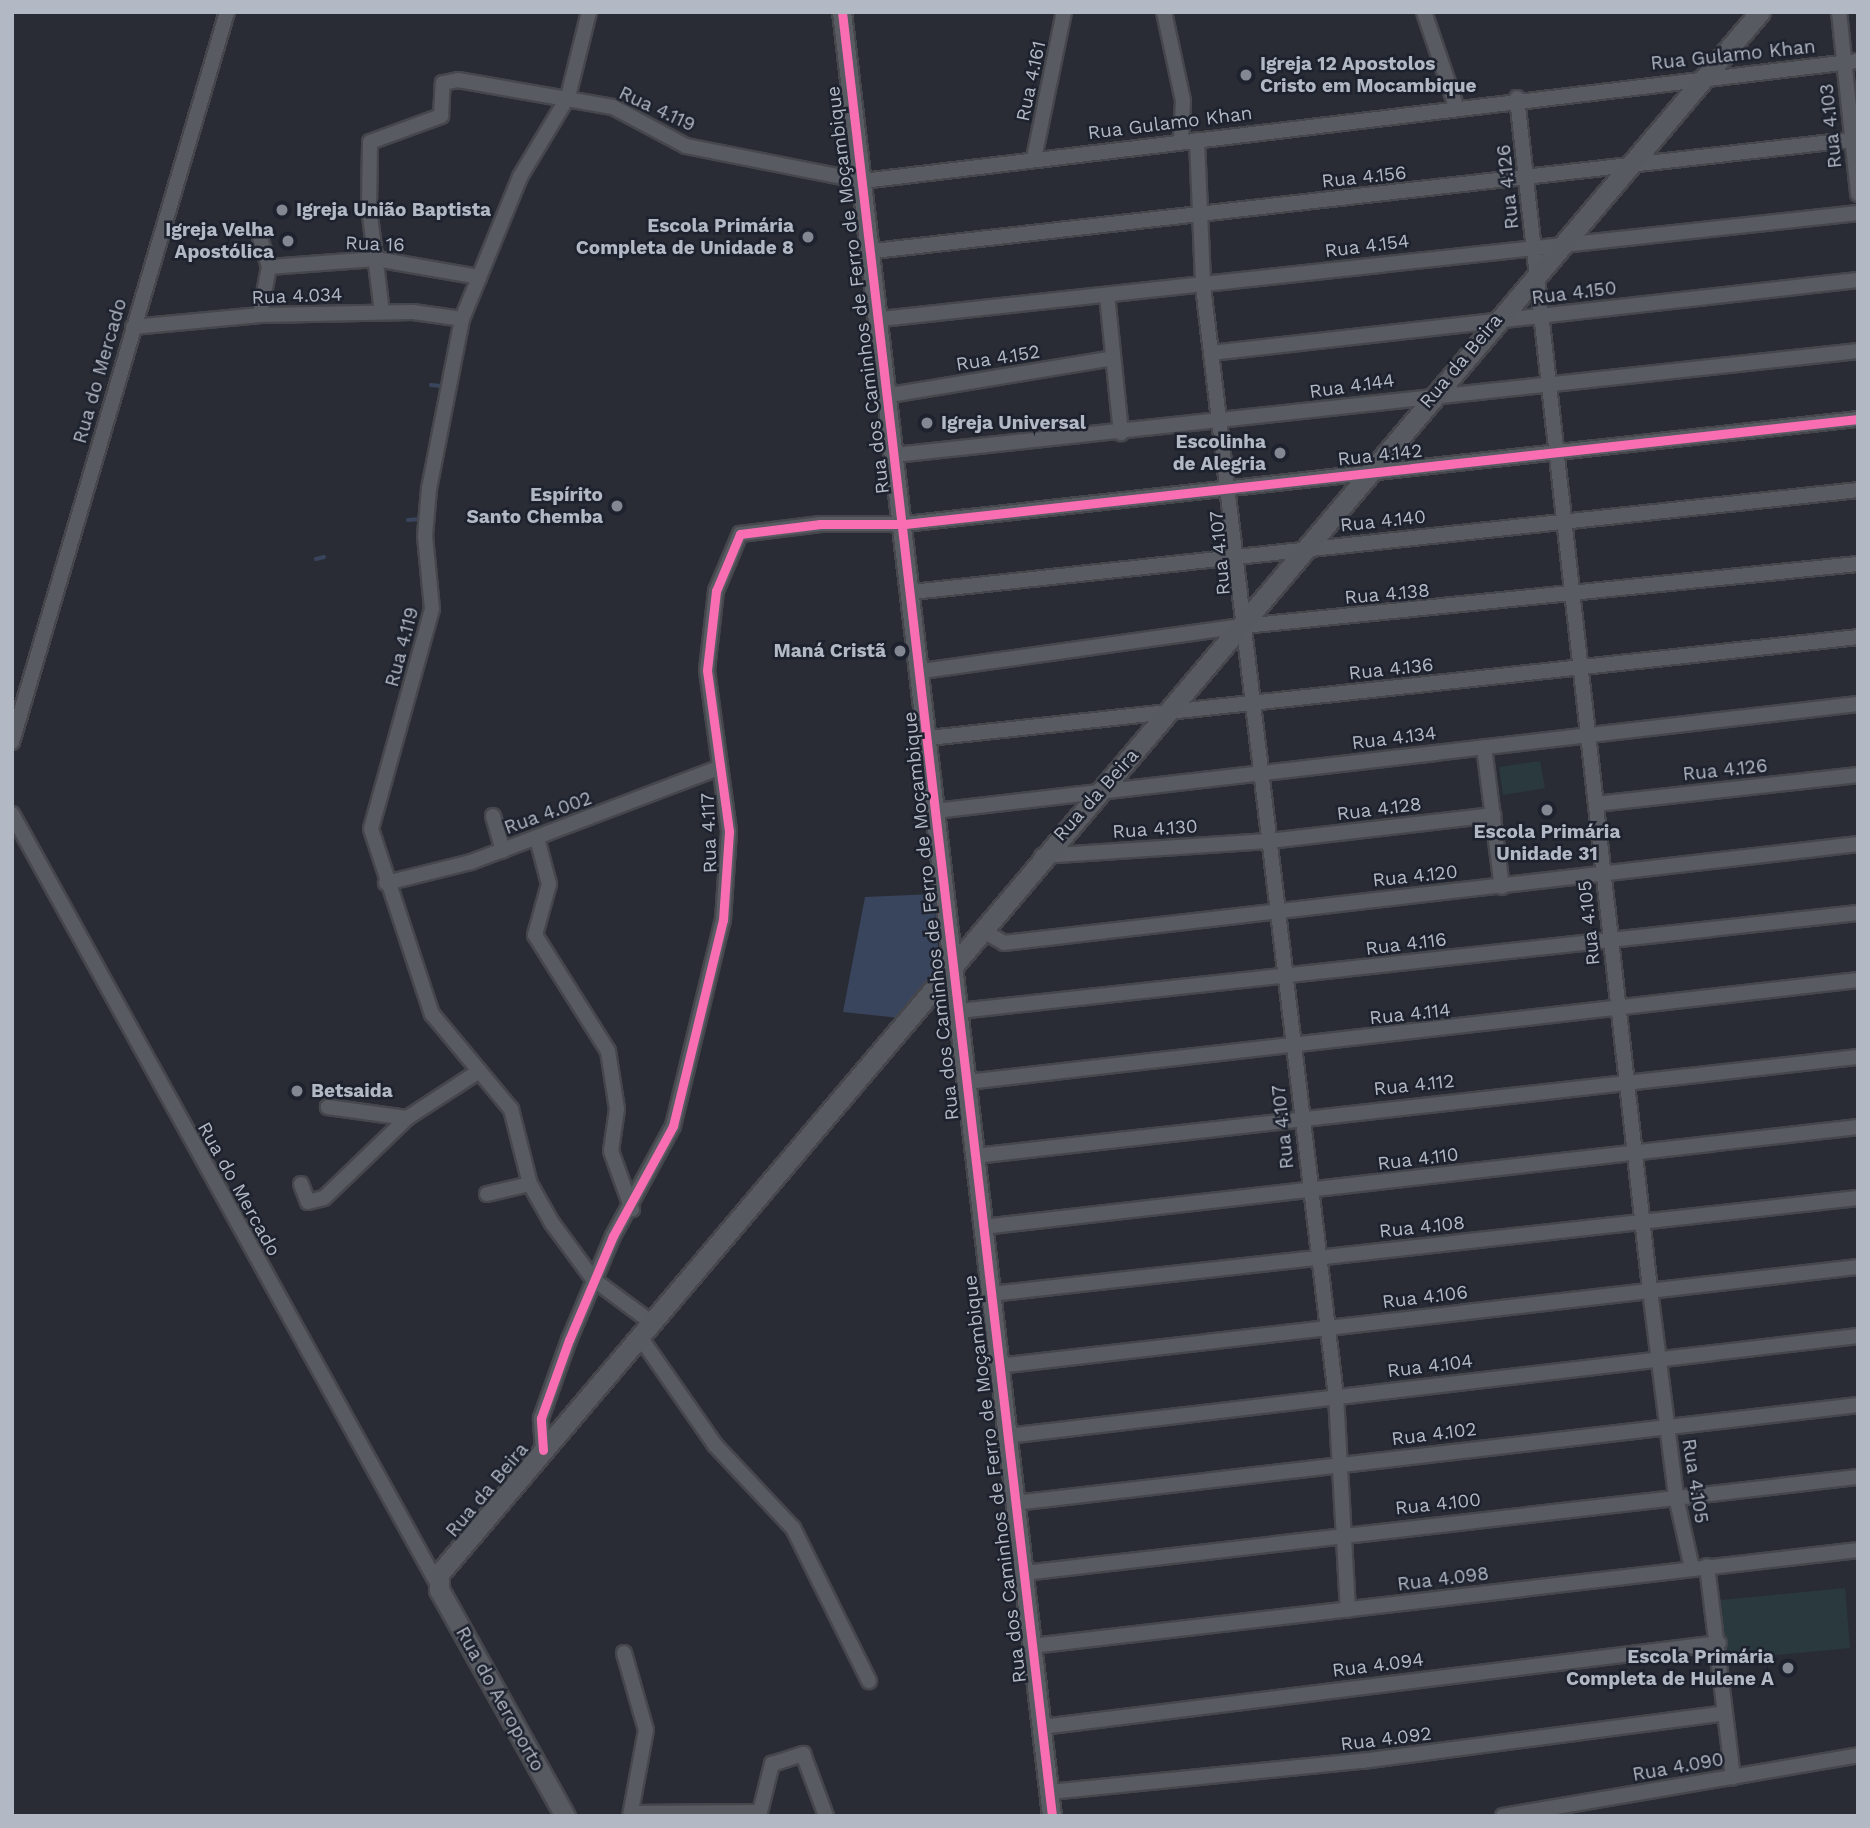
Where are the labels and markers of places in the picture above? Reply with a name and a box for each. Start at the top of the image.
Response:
place label: Igreja 12 Apostolos Cristo em Mocambique [1260,53,1477,97]
marker: Igreja 12 Apostolos Cristo em Mocambique [1238,67,1254,83]
place label: Igreja União Baptista [296,199,491,221]
marker: Igreja União Baptista [274,202,290,218]
place label: Escola Primária Completa de Unidade 8 [576,215,794,259]
place label: Igreja Velha Apostólica [165,219,274,263]
marker: Escola Primária Completa de Unidade 8 [800,229,816,245]
marker: Igreja Velha Apostólica [280,233,296,249]
place label: Igreja Universal [941,412,1086,434]
marker: Igreja Universal [919,415,935,431]
place label: Escolinha de Alegria [1172,431,1266,475]
marker: Escolinha de Alegria [1272,445,1288,461]
place label: Espírito Santo Chemba [467,484,603,528]
marker: Espírito Santo Chemba [609,498,625,514]
place label: Maná Cristã [773,640,886,662]
marker: Maná Cristã [892,643,908,659]
marker: Escola Primária Unidade 31 [1539,802,1555,818]
place label: Escola Primária Unidade 31 [1474,821,1620,865]
place label: Betsaida [311,1080,393,1102]
marker: Betsaida [289,1083,305,1099]
place label: Escola Primária Completa de Hulene A [1565,1646,1774,1690]
marker: Escola Primária Completa de Hulene A [1780,1660,1796,1676]

